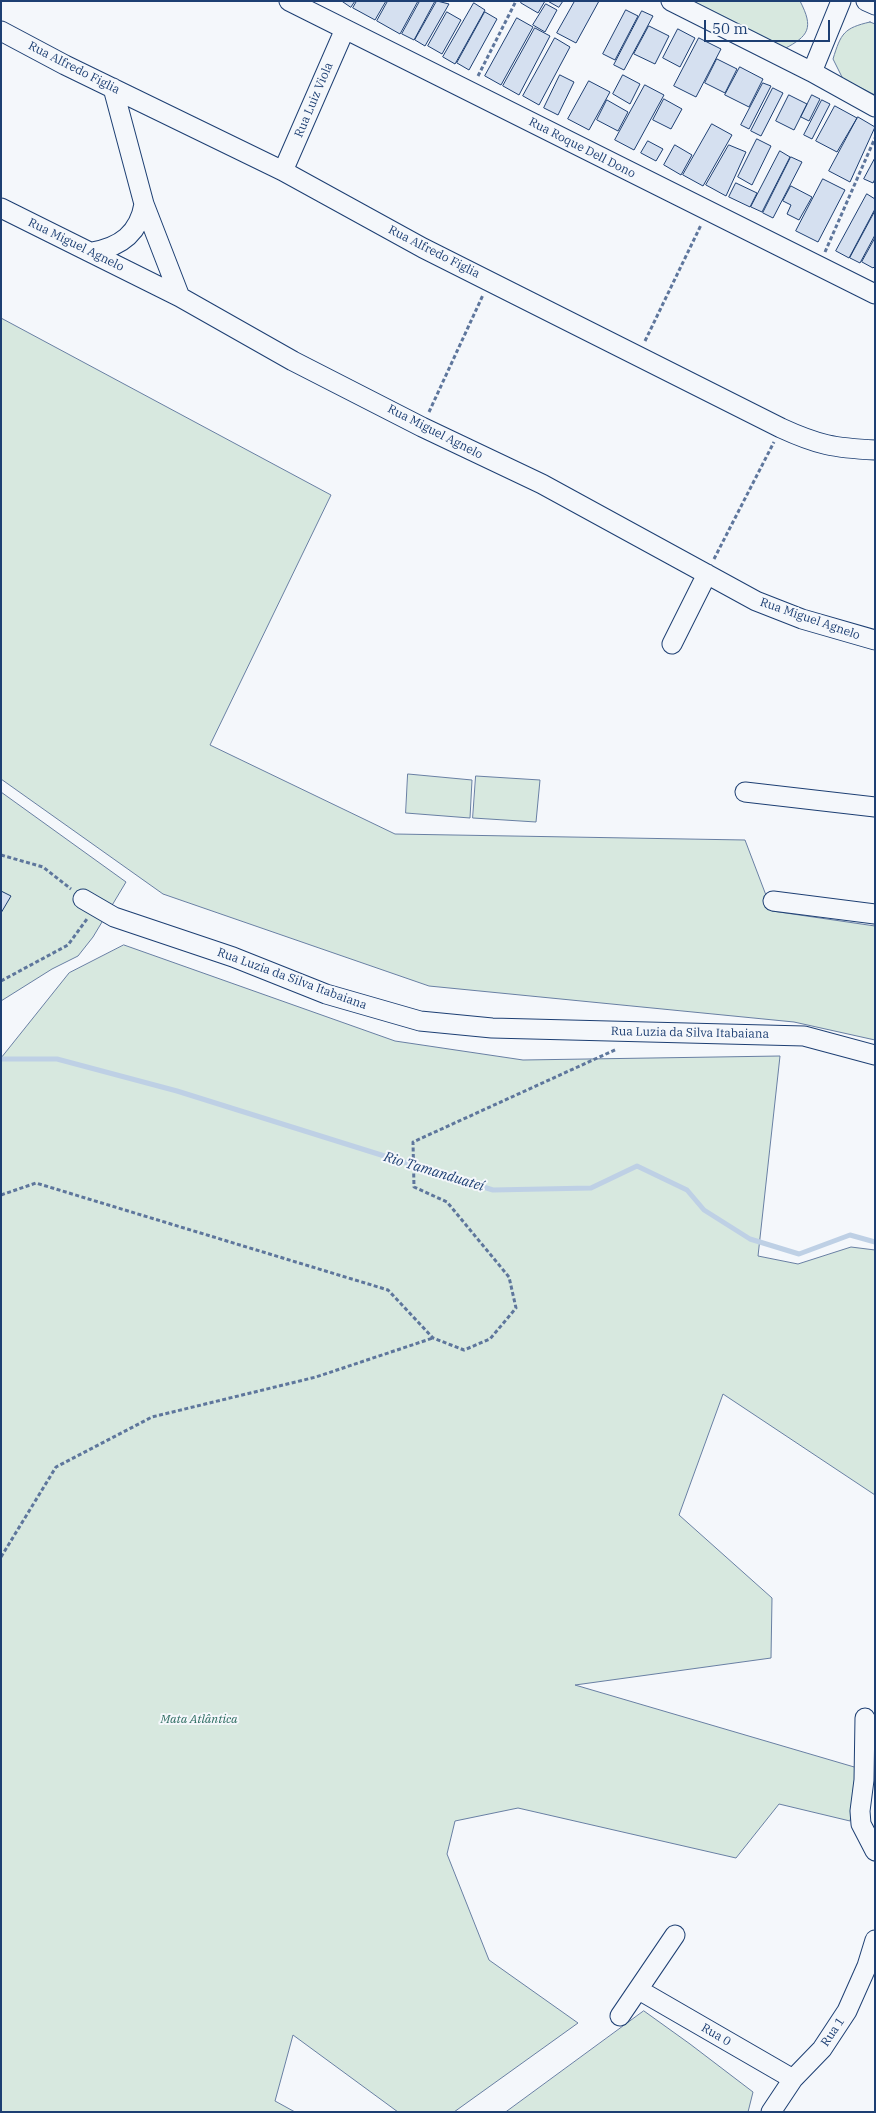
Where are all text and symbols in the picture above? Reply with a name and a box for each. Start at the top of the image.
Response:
scale bar [706,10,832,42]
text: 50 m [712,19,748,38]
street label: Rua Alfredo Figlia [26,39,122,97]
street label: Rua Luiz Viola [292,60,336,140]
street label: Rua Roque Dell Dono [526,115,638,181]
street label: Rua Miguel Agnelo [26,216,126,274]
street label: Rua Alfredo Figlia [386,223,482,281]
street label: Rua Miguel Agnelo [385,402,485,462]
street label: Rua Miguel Agnelo [758,595,862,643]
street label: Rua Luzia da Silva Itabaiana [215,945,369,1013]
street label: Rua Luzia da Silva Itabaiana [611,1024,769,1042]
water label: Rio Tamanduateí [382,1149,486,1195]
park label: Mata Atlântica [160,1713,238,1727]
street label: Rua 1 [818,2015,848,2049]
street label: Rua 0 [699,2021,733,2049]

